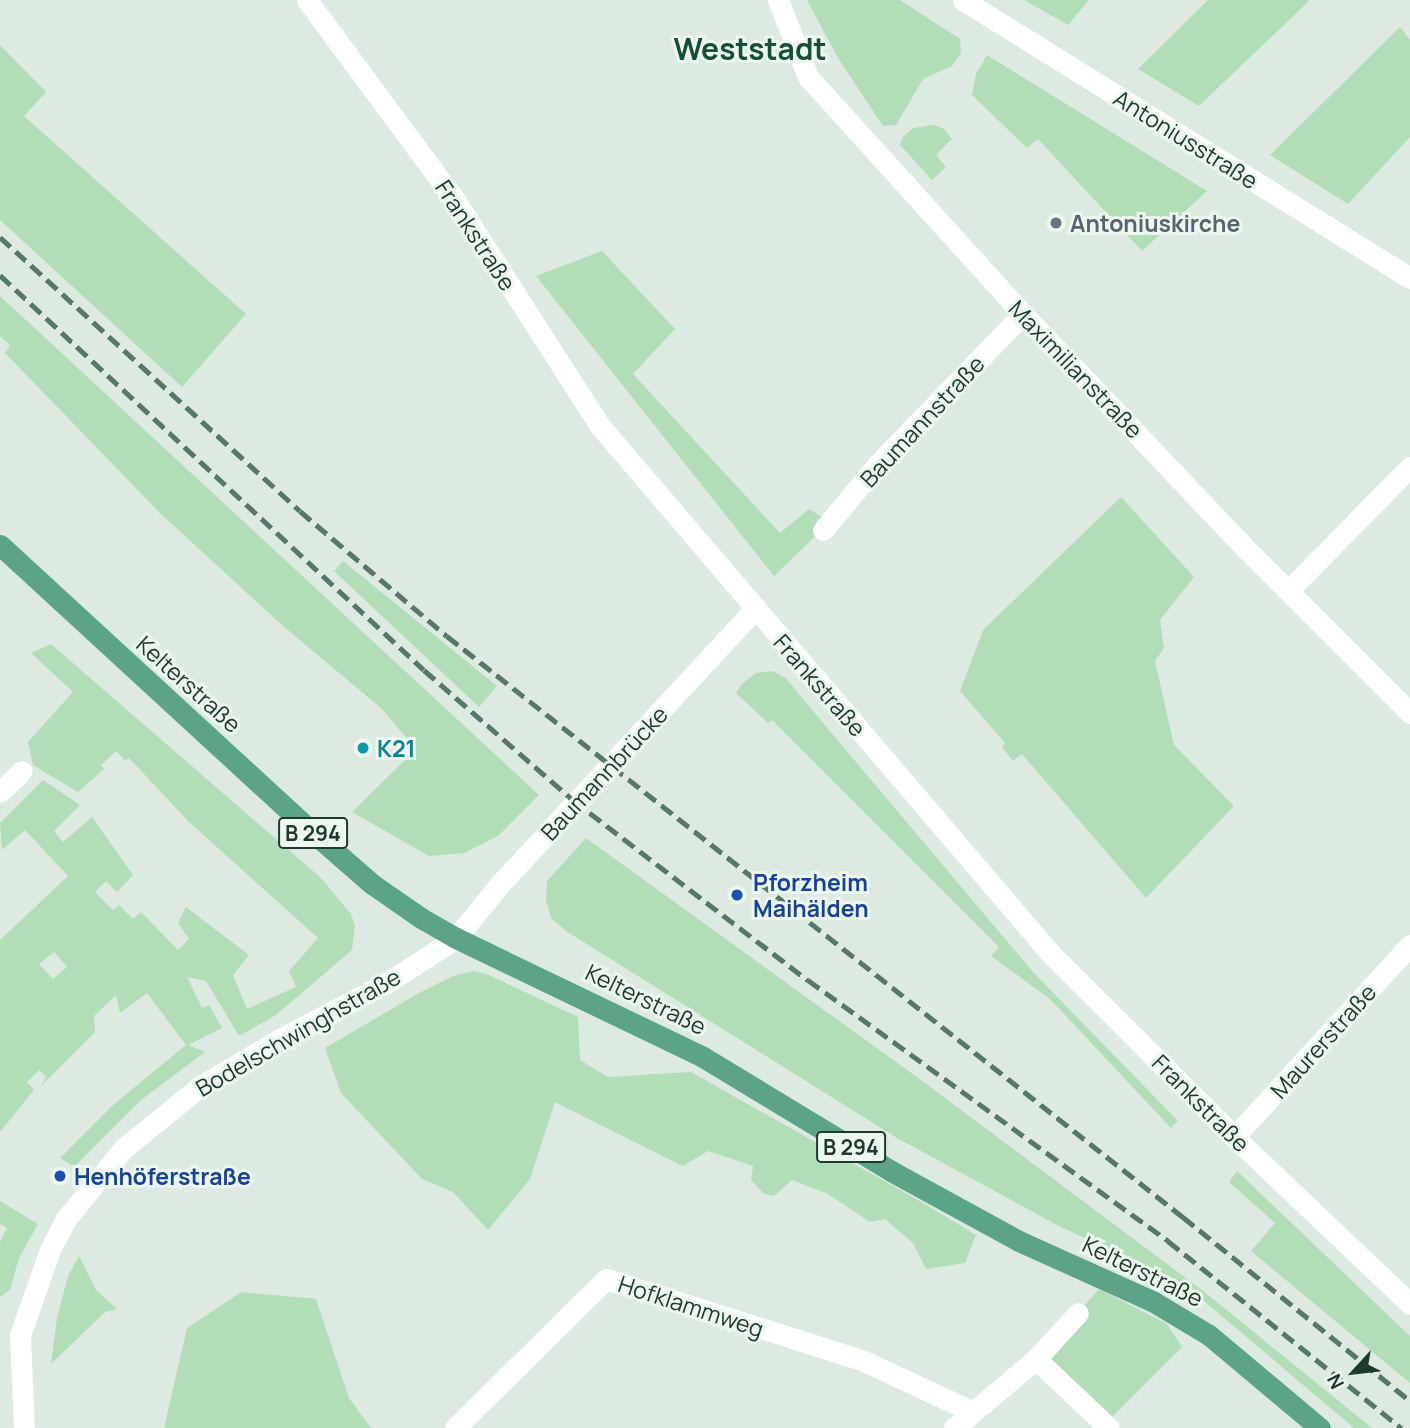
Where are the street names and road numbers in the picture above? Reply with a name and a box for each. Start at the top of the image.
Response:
street label: Antoniusstraße [1109,84,1263,194]
street label: Frankstraße [430,175,522,295]
street label: Maximilianstraße [1003,294,1149,444]
street label: Baumannstraße [854,350,990,492]
street label: Frankstraße [768,628,872,742]
street label: Kelterstraße [131,630,247,738]
street label: Baumannbrücke [535,700,673,846]
road number: B 294 [278,816,348,850]
street label: Kelterstraße [581,958,711,1040]
street label: Bodelschwinghstraße [191,962,405,1102]
street label: Maurerstraße [1264,978,1382,1104]
street label: Frankstraße [1147,1049,1255,1157]
road number: B 294 [816,1130,886,1164]
street label: Kelterstraße [1078,1230,1208,1312]
street label: Hofklammweg [615,1270,767,1342]

